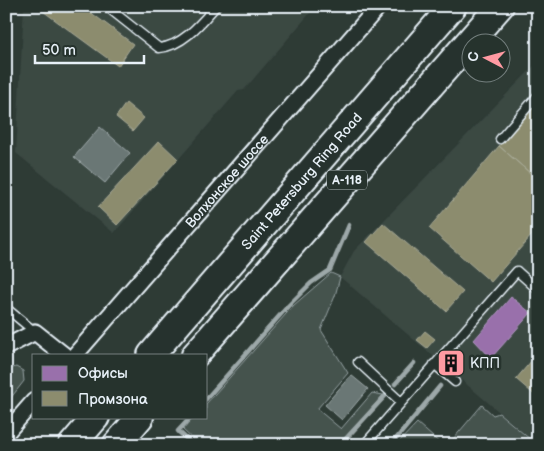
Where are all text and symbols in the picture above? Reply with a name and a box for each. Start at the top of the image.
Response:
scale bar [35,32,144,64]
north arrow [462,32,512,82]
text: 50 m [42,41,76,60]
text: С [465,51,483,62]
street label: Saint Petersburg Ring Road [238,109,365,253]
street label: Волхонское шоссе [182,131,272,231]
road number: А-118 [327,170,367,190]
building icon: КПП [436,348,466,378]
legend [32,354,208,418]
place label: КПП [470,355,500,372]
text: Офисы [78,364,128,383]
text: Промзона [78,390,148,409]

